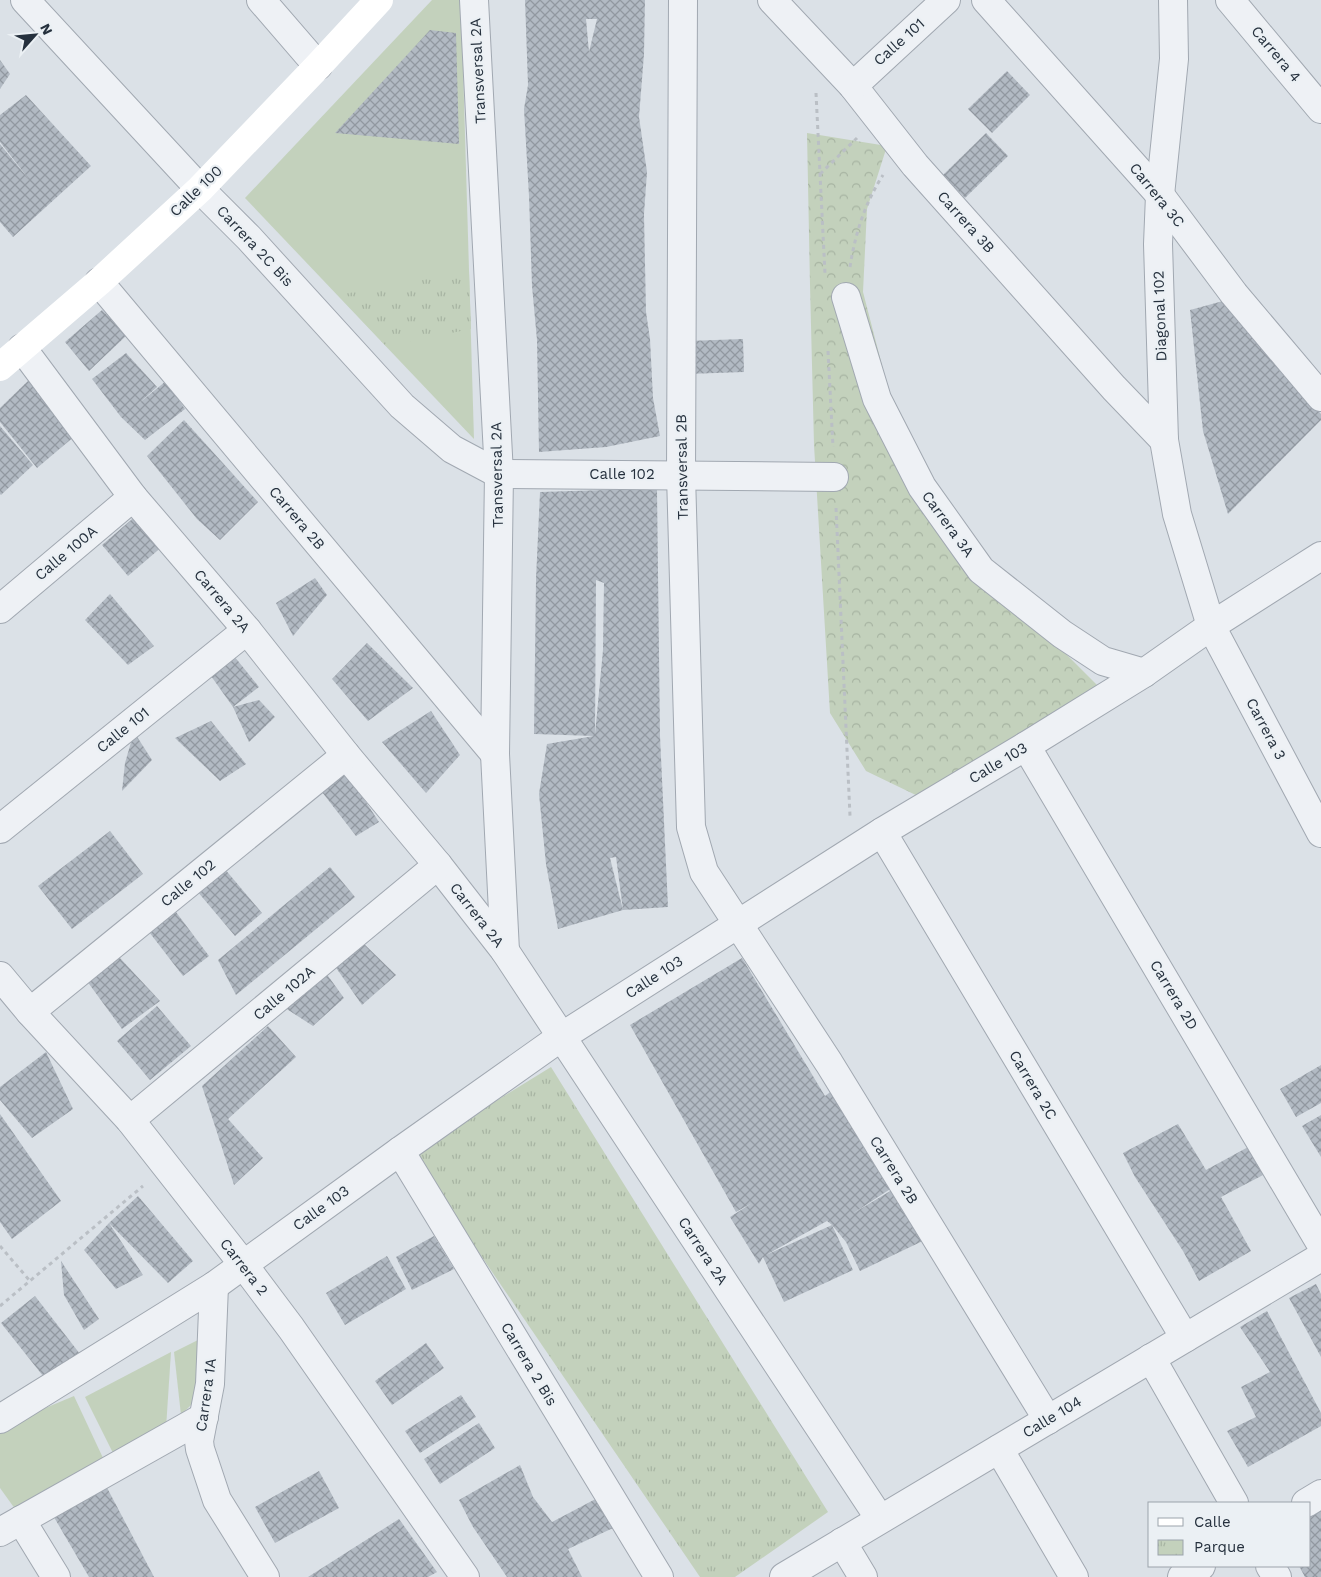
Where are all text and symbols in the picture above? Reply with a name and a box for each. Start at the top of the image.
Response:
north arrow [10,10,60,60]
street label: Calle 101 [870,14,928,70]
street label: Transversal 2A [466,18,490,124]
text: N [37,21,56,37]
street label: Carrera 4 [1247,22,1305,86]
street label: Carrera 3C [1126,159,1188,231]
street label: Calle 100 [166,162,226,220]
street label: Carrera 3B [933,187,999,257]
street label: Carrera 2C Bis [213,202,297,290]
street label: Diagonal 102 [1149,270,1171,362]
street label: Transversal 2B [672,414,692,520]
street label: Transversal 2A [487,422,507,528]
street label: Calle 102 [589,465,655,483]
street label: Carrera 2B [265,483,329,553]
street label: Carrera 3A [918,487,978,561]
street label: Calle 100A [31,522,101,584]
street label: Carrera 2A [190,566,254,636]
street label: Carrera 3 [1242,695,1290,763]
street label: Calle 101 [93,703,153,757]
street label: Calle 103 [965,739,1031,787]
street label: Calle 102 [157,855,219,911]
street label: Carrera 2A [446,879,508,951]
street label: Calle 103 [622,952,686,1002]
street label: Carrera 2D [1146,957,1202,1033]
street label: Calle 102A [249,962,319,1024]
street label: Carrera 2C [1005,1047,1061,1123]
street label: Carrera 2B [866,1133,922,1207]
street label: Calle 103 [289,1182,353,1234]
street label: Carrera 2A [674,1214,732,1288]
street label: Carrera 2 [216,1235,272,1299]
street label: Carrera 2 Bis [497,1319,561,1409]
street label: Carrera 1A [192,1357,220,1433]
street label: Calle 104 [1019,1392,1085,1442]
legend [1148,1502,1311,1567]
text: Calle [1194,1513,1231,1531]
text: Parque [1194,1538,1245,1556]

